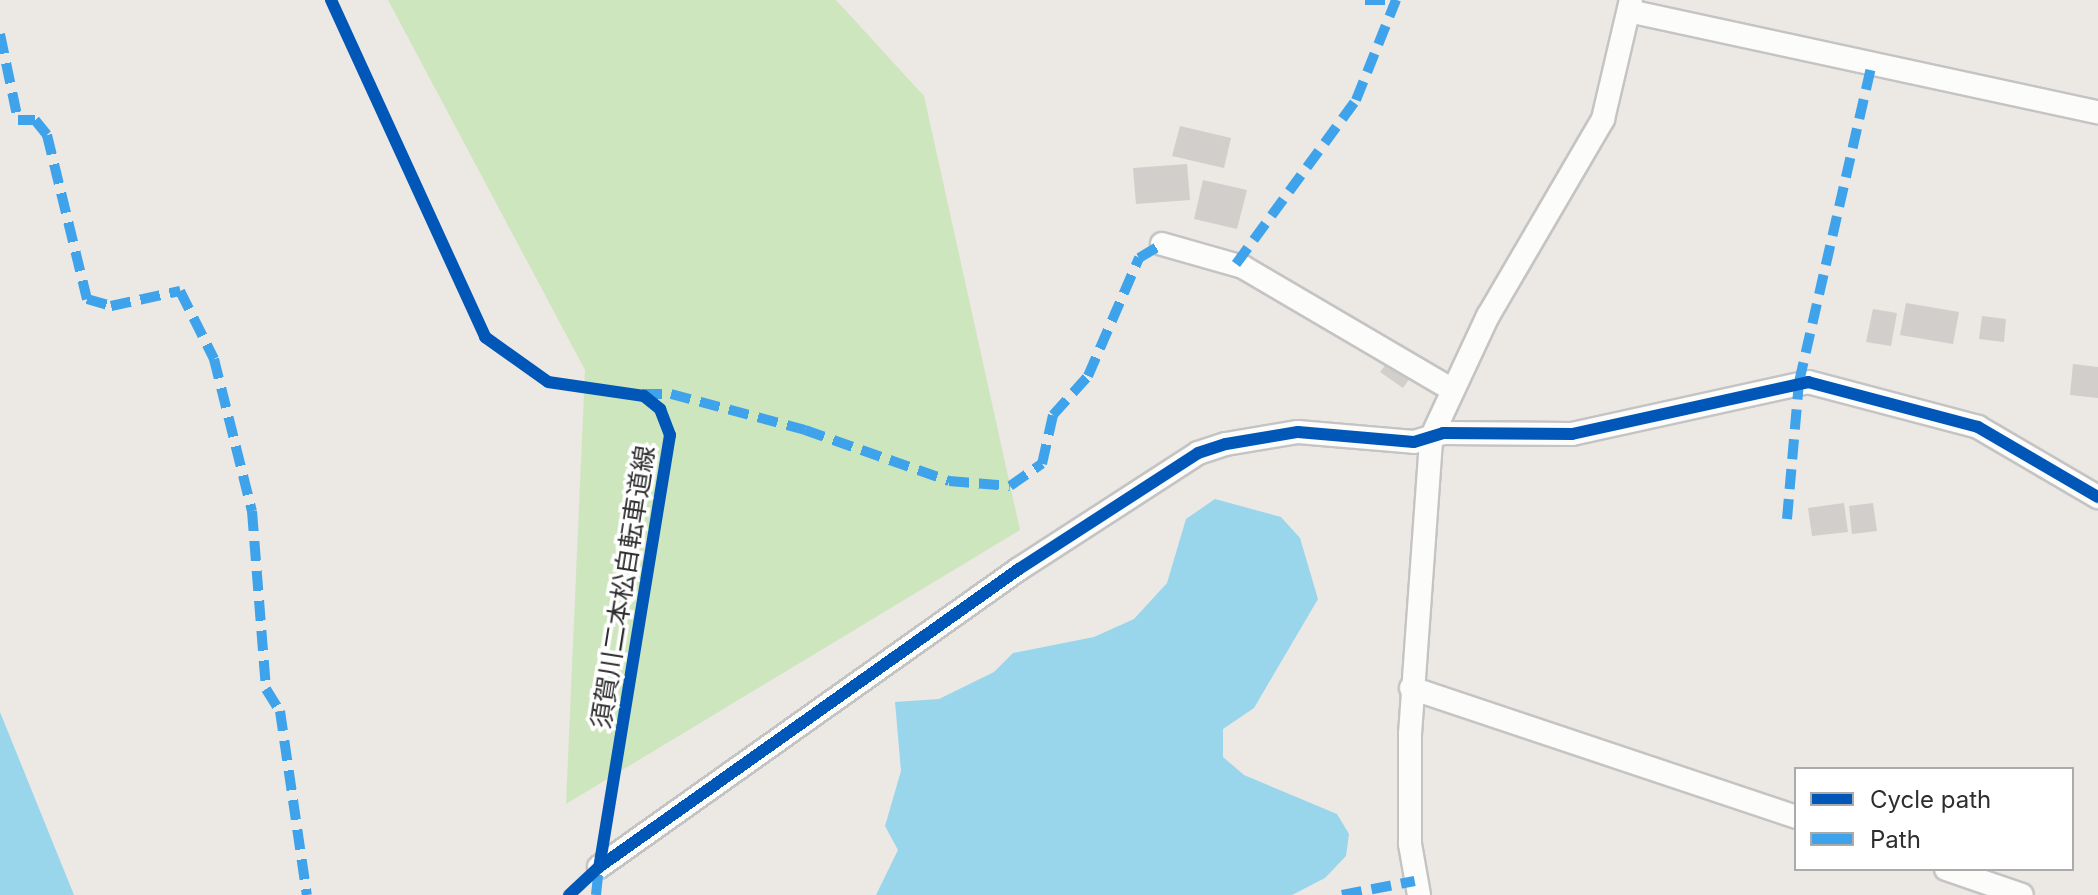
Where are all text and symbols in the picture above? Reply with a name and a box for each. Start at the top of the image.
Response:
street label: 須賀川二本松自転車道線 [585,443,661,731]
legend [1794,767,2074,871]
text: Cycle path [1870,785,1991,814]
text: Path [1870,825,1921,854]

